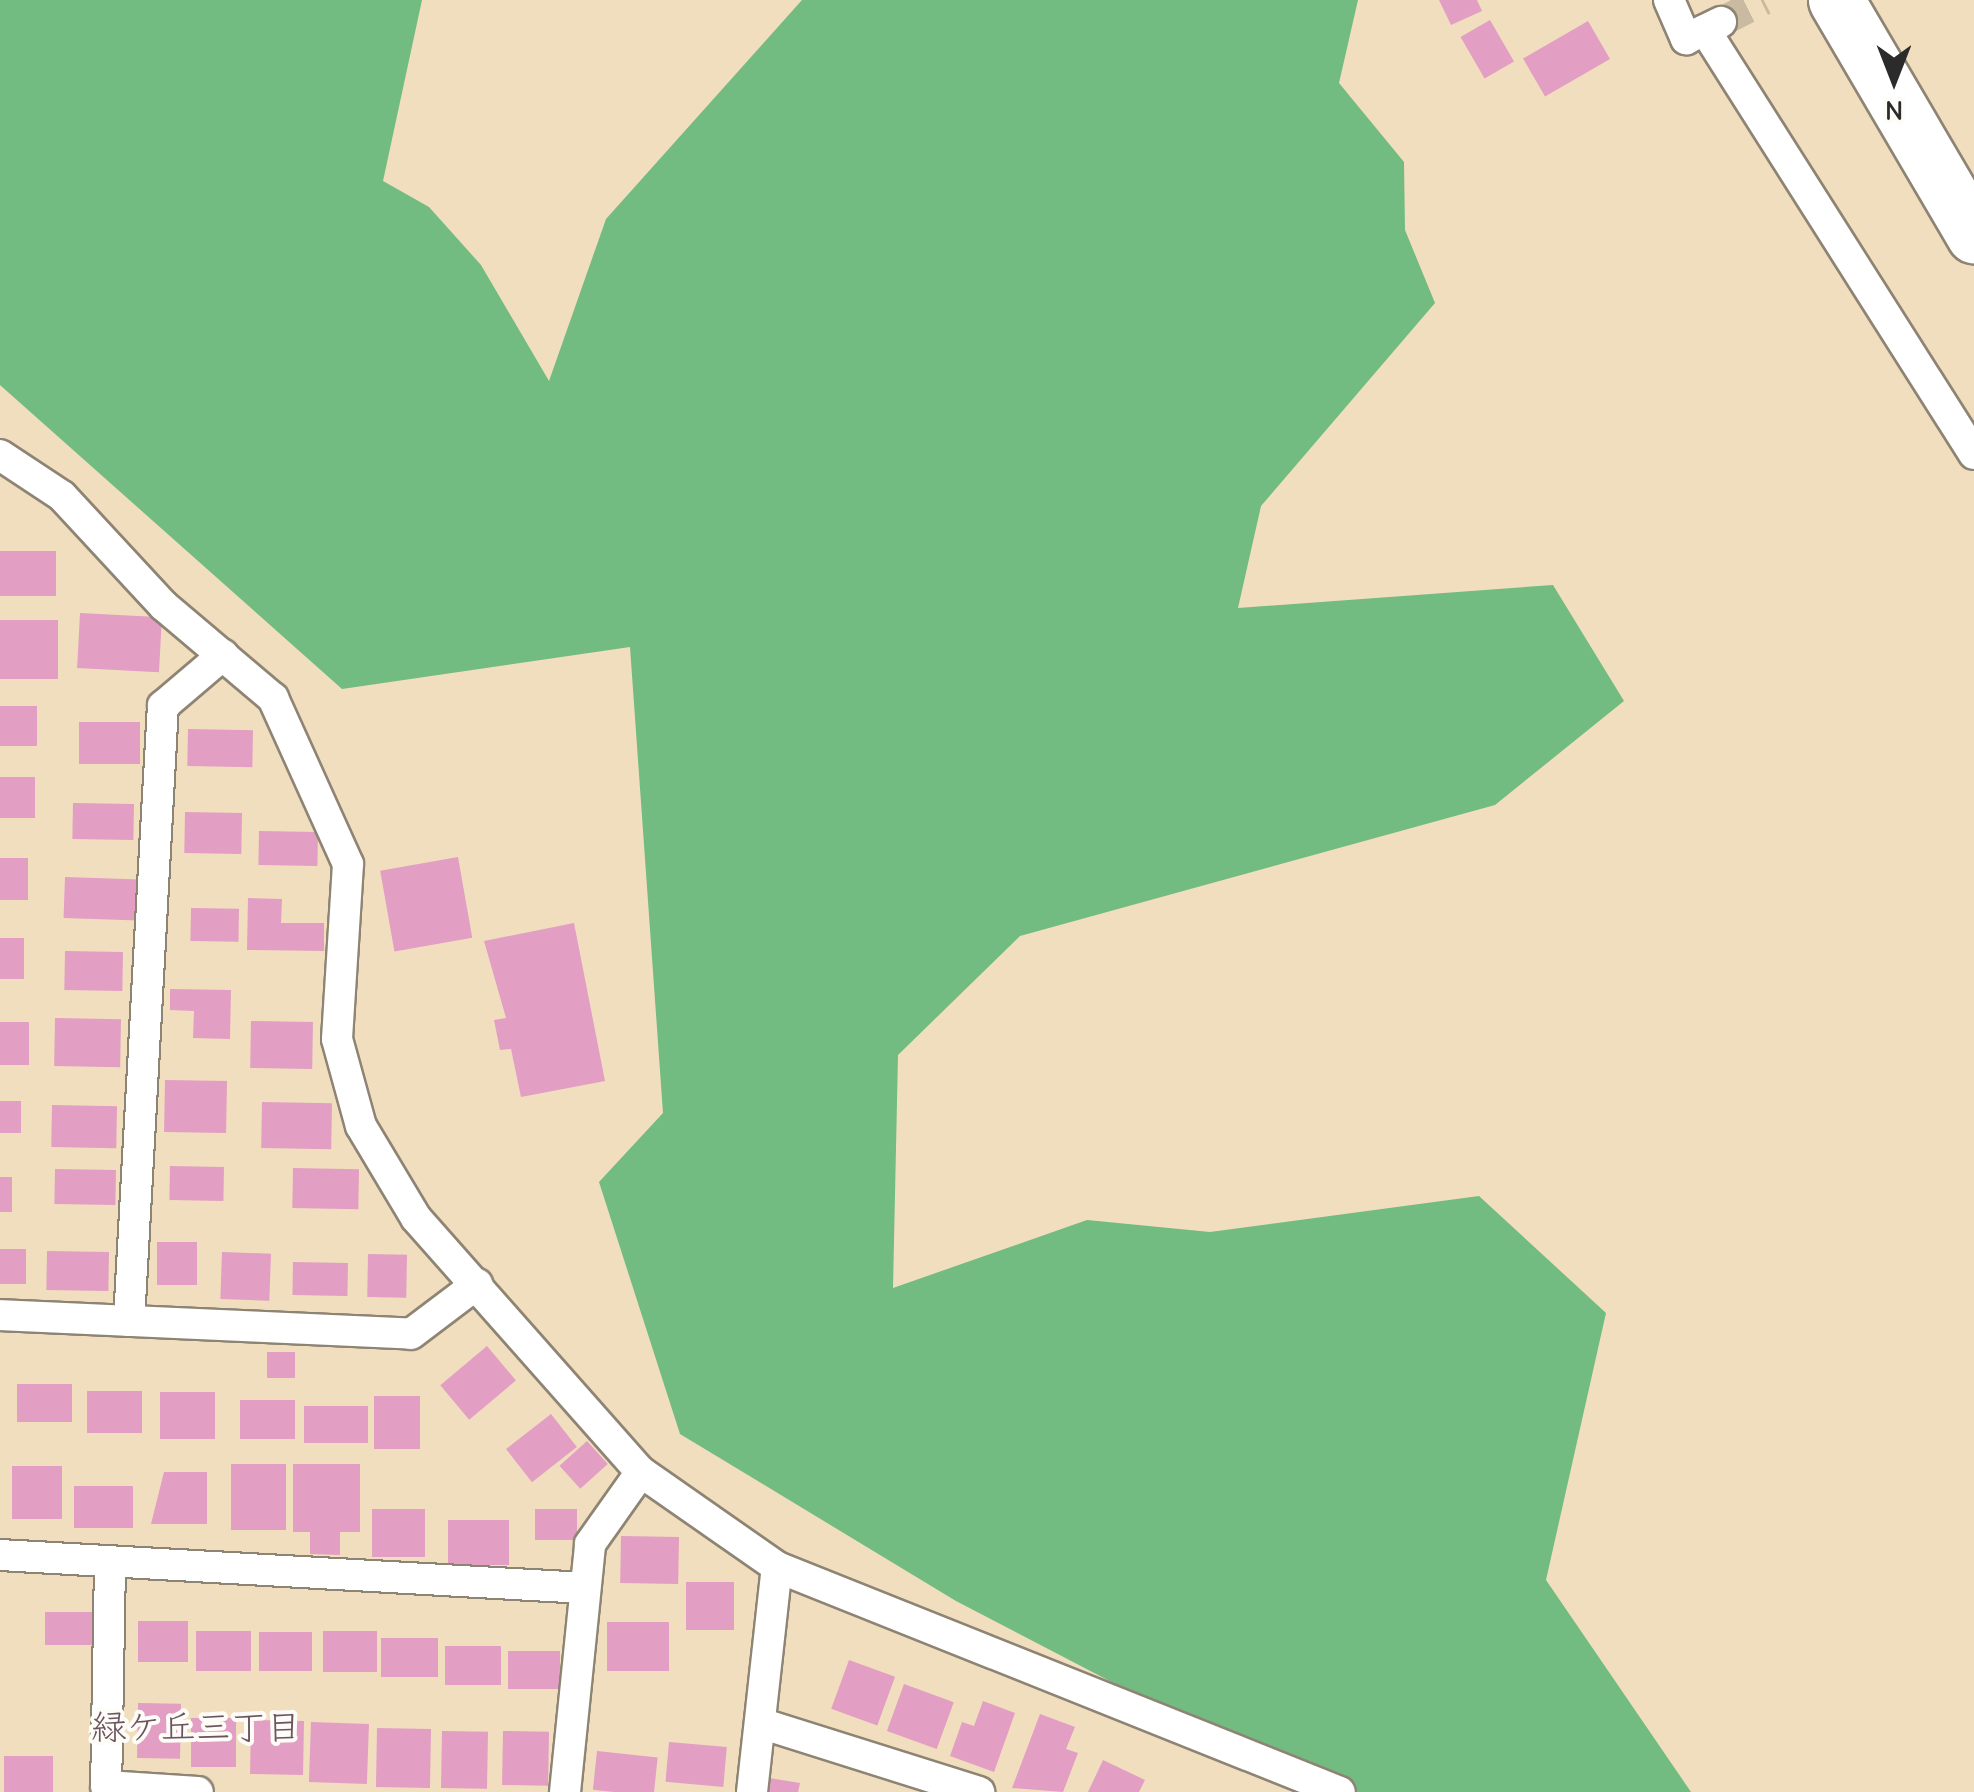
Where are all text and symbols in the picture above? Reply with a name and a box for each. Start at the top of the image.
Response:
north arrow [1844,30,1944,130]
text: N [1885,94,1903,126]
district label: 緑ケ丘三丁目 [91,1707,301,1749]

